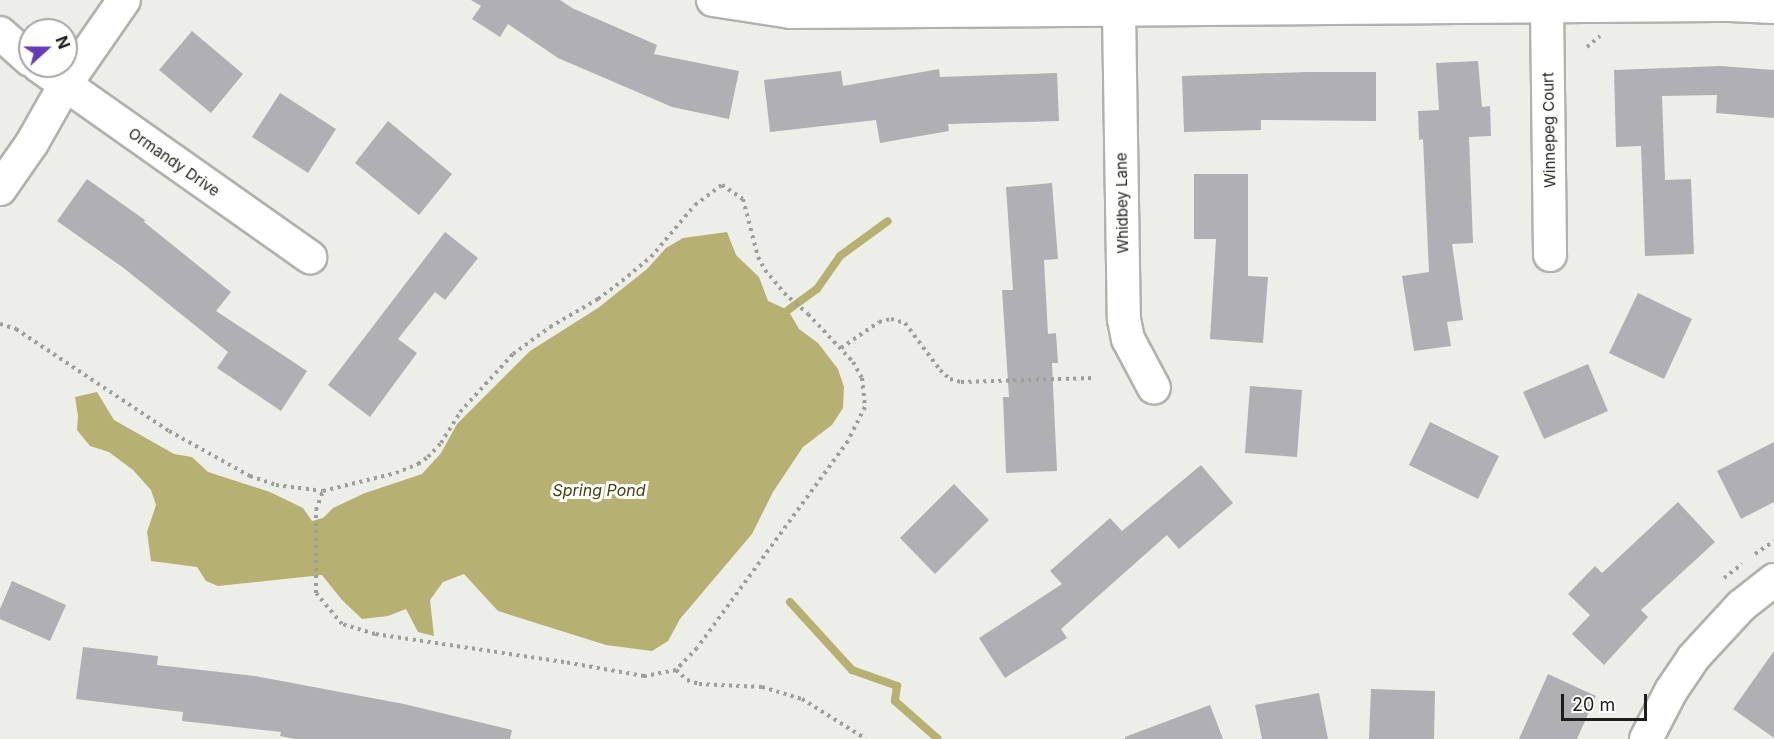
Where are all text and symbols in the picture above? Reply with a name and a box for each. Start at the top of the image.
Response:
north arrow [18,18,78,78]
text: N [51,33,74,52]
street label: Winnepeg Court [1539,72,1559,188]
street label: Ormandy Drive [125,124,223,200]
street label: Whidbey Lane [1112,152,1132,254]
water label: Spring Pond [553,480,645,500]
scale bar [1564,682,1650,720]
text: 20 m [1572,694,1615,715]

